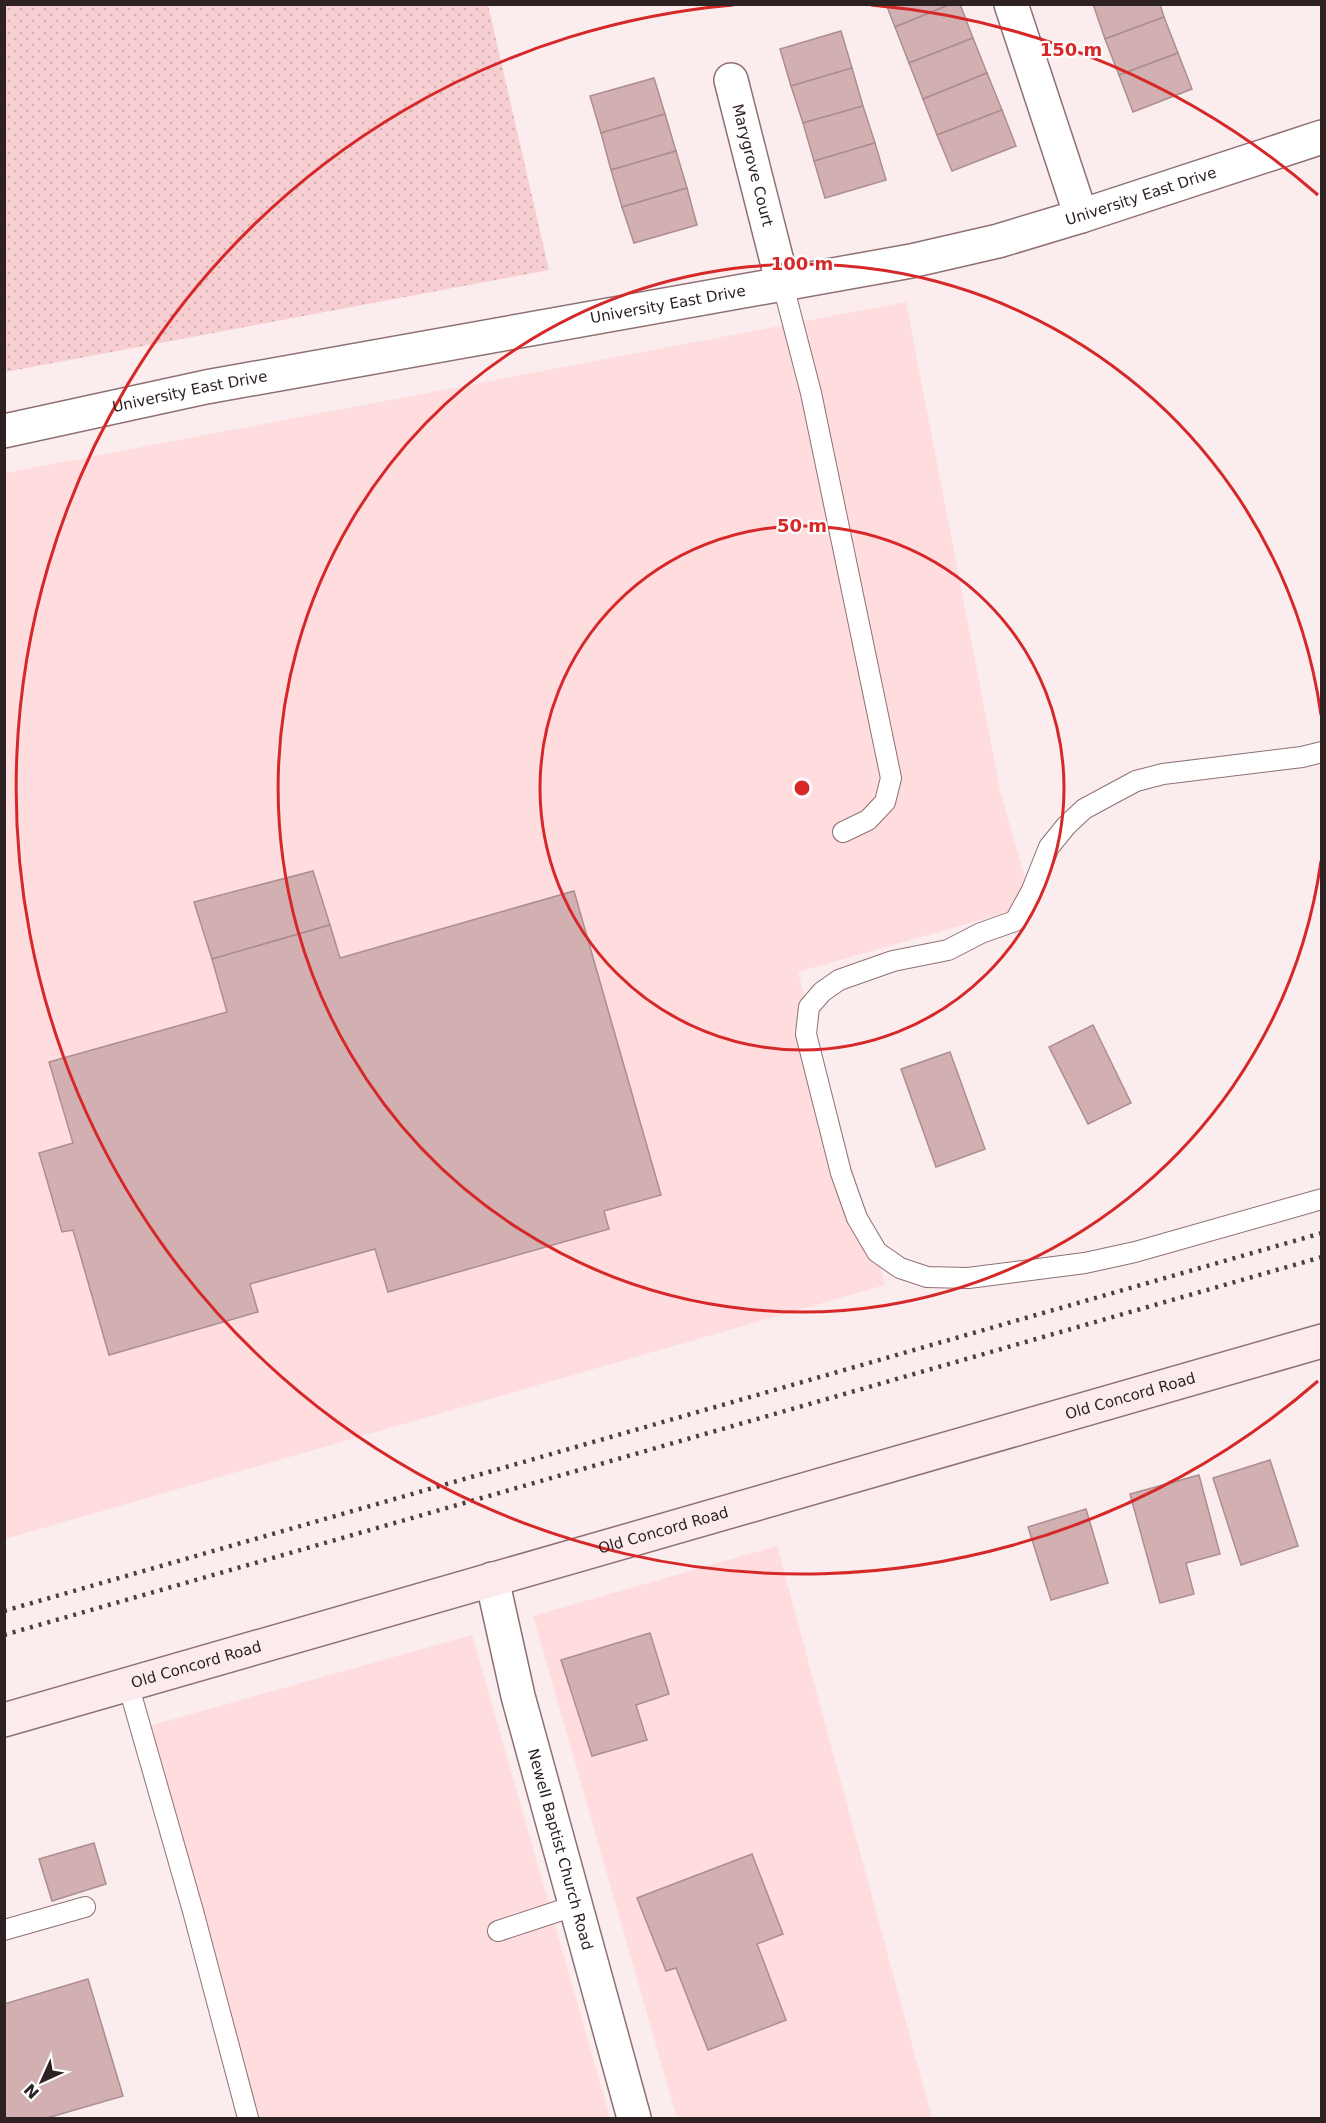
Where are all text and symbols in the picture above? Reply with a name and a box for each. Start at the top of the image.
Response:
text: 150 m [1040,39,1102,60]
street label: Marygrove Court [728,102,777,229]
street label: University East Drive [1063,163,1219,229]
text: 100 m [771,253,833,274]
street label: University East Drive [589,282,747,327]
street label: University East Drive [111,367,269,416]
text: 50 m [777,515,827,536]
centre of rings [792,778,812,798]
street label: Old Concord Road [1063,1369,1198,1423]
street label: Old Concord Road [596,1503,731,1558]
street label: Old Concord Road [129,1637,263,1692]
street label: Newell Baptist Church Road [524,1747,596,1952]
north arrow [12,2051,72,2111]
text: N [20,2080,43,2103]

